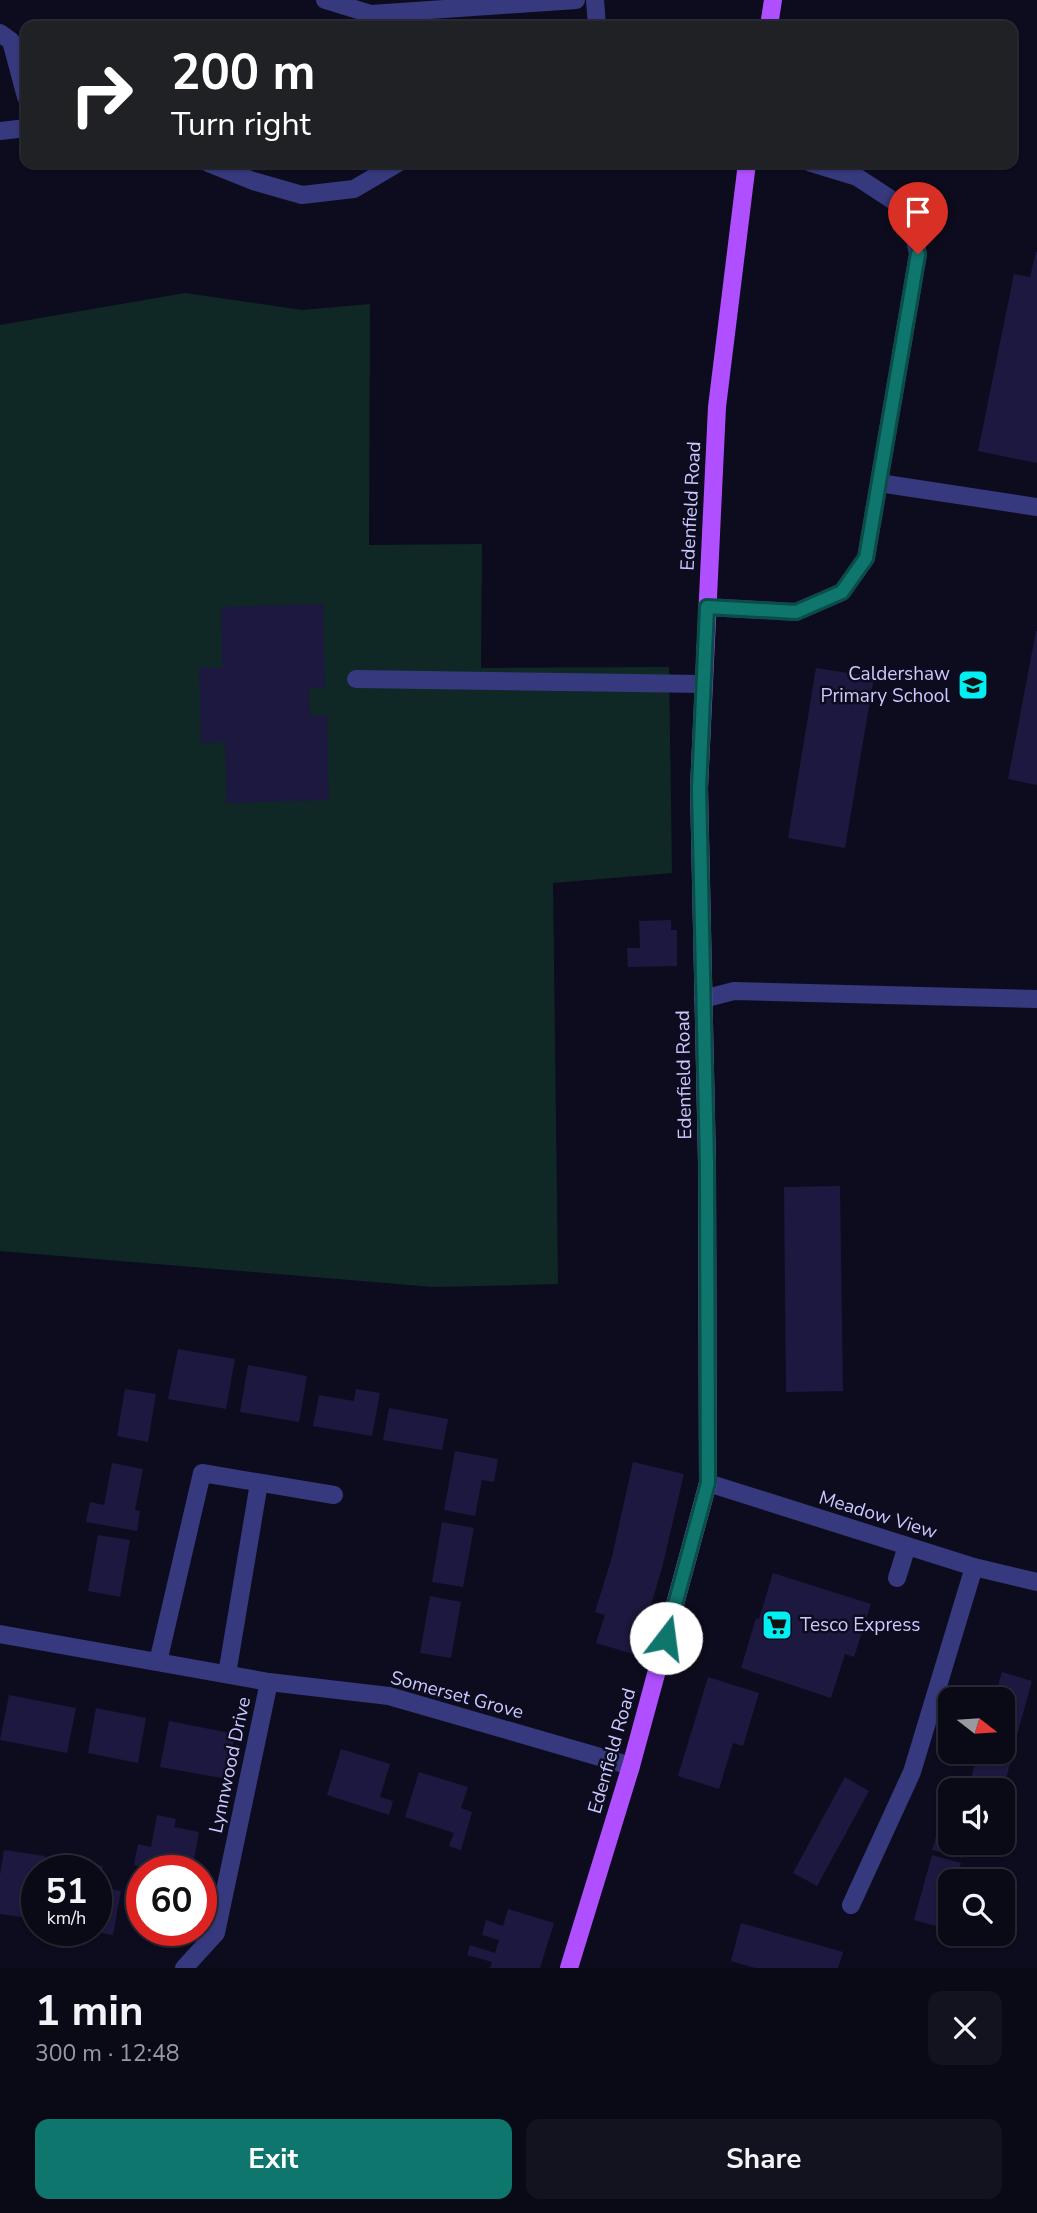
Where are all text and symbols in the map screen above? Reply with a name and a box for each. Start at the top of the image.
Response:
text: 200 m [171,39,315,106]
icon: right [56,49,147,140]
text: Turn right [171,103,311,146]
pin [888,182,948,254]
icon: arrive [899,193,937,231]
street label: Edenfield Road [675,441,707,571]
place label: Caldershaw Primary School [821,661,950,709]
school or university icon: Caldershaw Primary School [956,668,990,702]
street label: Edenfield Road [670,1010,698,1140]
street label: Meadow View [816,1485,940,1545]
position arrow [629,1601,703,1675]
supermarket icon: Tesco Express [760,1608,794,1642]
place label: Tesco Express [800,1612,920,1638]
street label: Somerset Grove [388,1665,526,1725]
street label: Edenfield Road [582,1685,642,1817]
north arrow [938,1687,1015,1764]
map controls [938,1687,1015,1946]
street label: Lynnwood Drive [203,1694,257,1836]
button: sound [938,1778,1015,1855]
speed limit sign: 60 [126,1855,217,1946]
text: 51 [45,1868,88,1915]
button: search [938,1869,1015,1946]
text: km/h [47,1906,86,1930]
text: 1 min [35,1983,144,2040]
button: close [928,1991,1002,2065]
text: 300 m · 12:48 [35,2038,180,2069]
button: Exit [35,2119,512,2199]
button: Share [526,2119,1002,2199]

